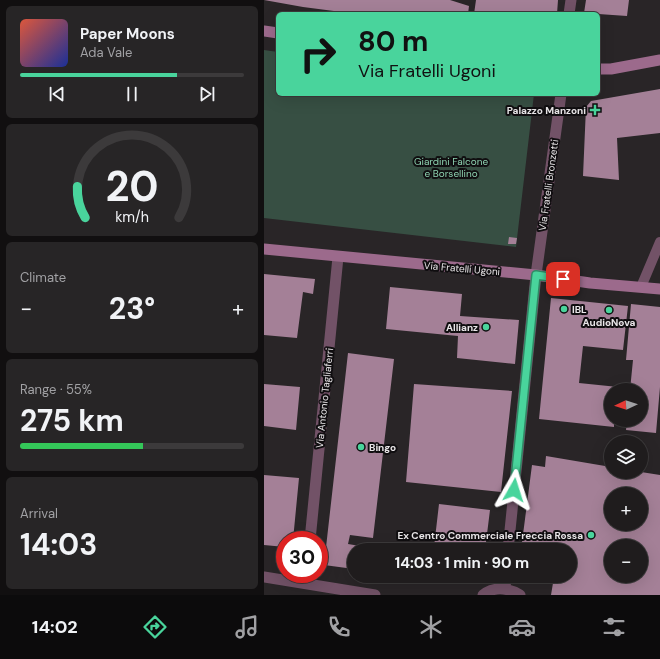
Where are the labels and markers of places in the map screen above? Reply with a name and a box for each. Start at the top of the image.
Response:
place label: Palazzo Manzoni [507,104,586,117]
marker: Palazzo Manzoni [589,104,601,116]
pin [546,262,580,296]
place label: IBL [572,303,587,316]
marker: IBL [559,304,569,314]
marker: AudioNova [604,305,614,315]
place label: AudioNova [583,316,636,329]
place label: Allianz [446,321,478,334]
marker: Allianz [481,322,491,332]
place label: Bingo [369,441,396,454]
marker: Bingo [356,442,366,452]
place label: Ex Centro Commerciale Freccia Rossa [397,529,583,542]
marker: Ex Centro Commerciale Freccia Rossa [586,530,596,540]

